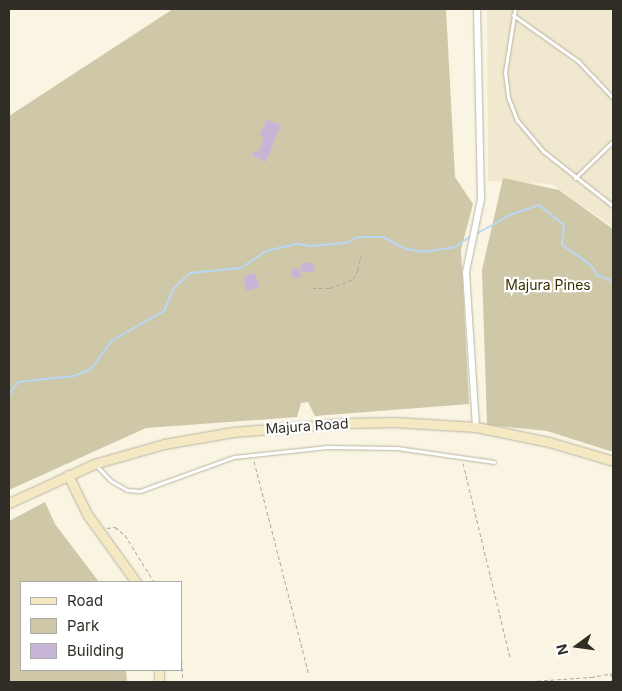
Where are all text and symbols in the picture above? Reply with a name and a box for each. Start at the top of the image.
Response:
park label: Majura Pines [505,277,591,293]
street label: Majura Road [265,415,349,437]
legend [20,581,182,671]
text: Road [67,591,103,610]
text: Park [67,616,99,635]
north arrow [552,621,602,671]
text: Building [67,641,124,660]
text: N [552,643,572,657]

